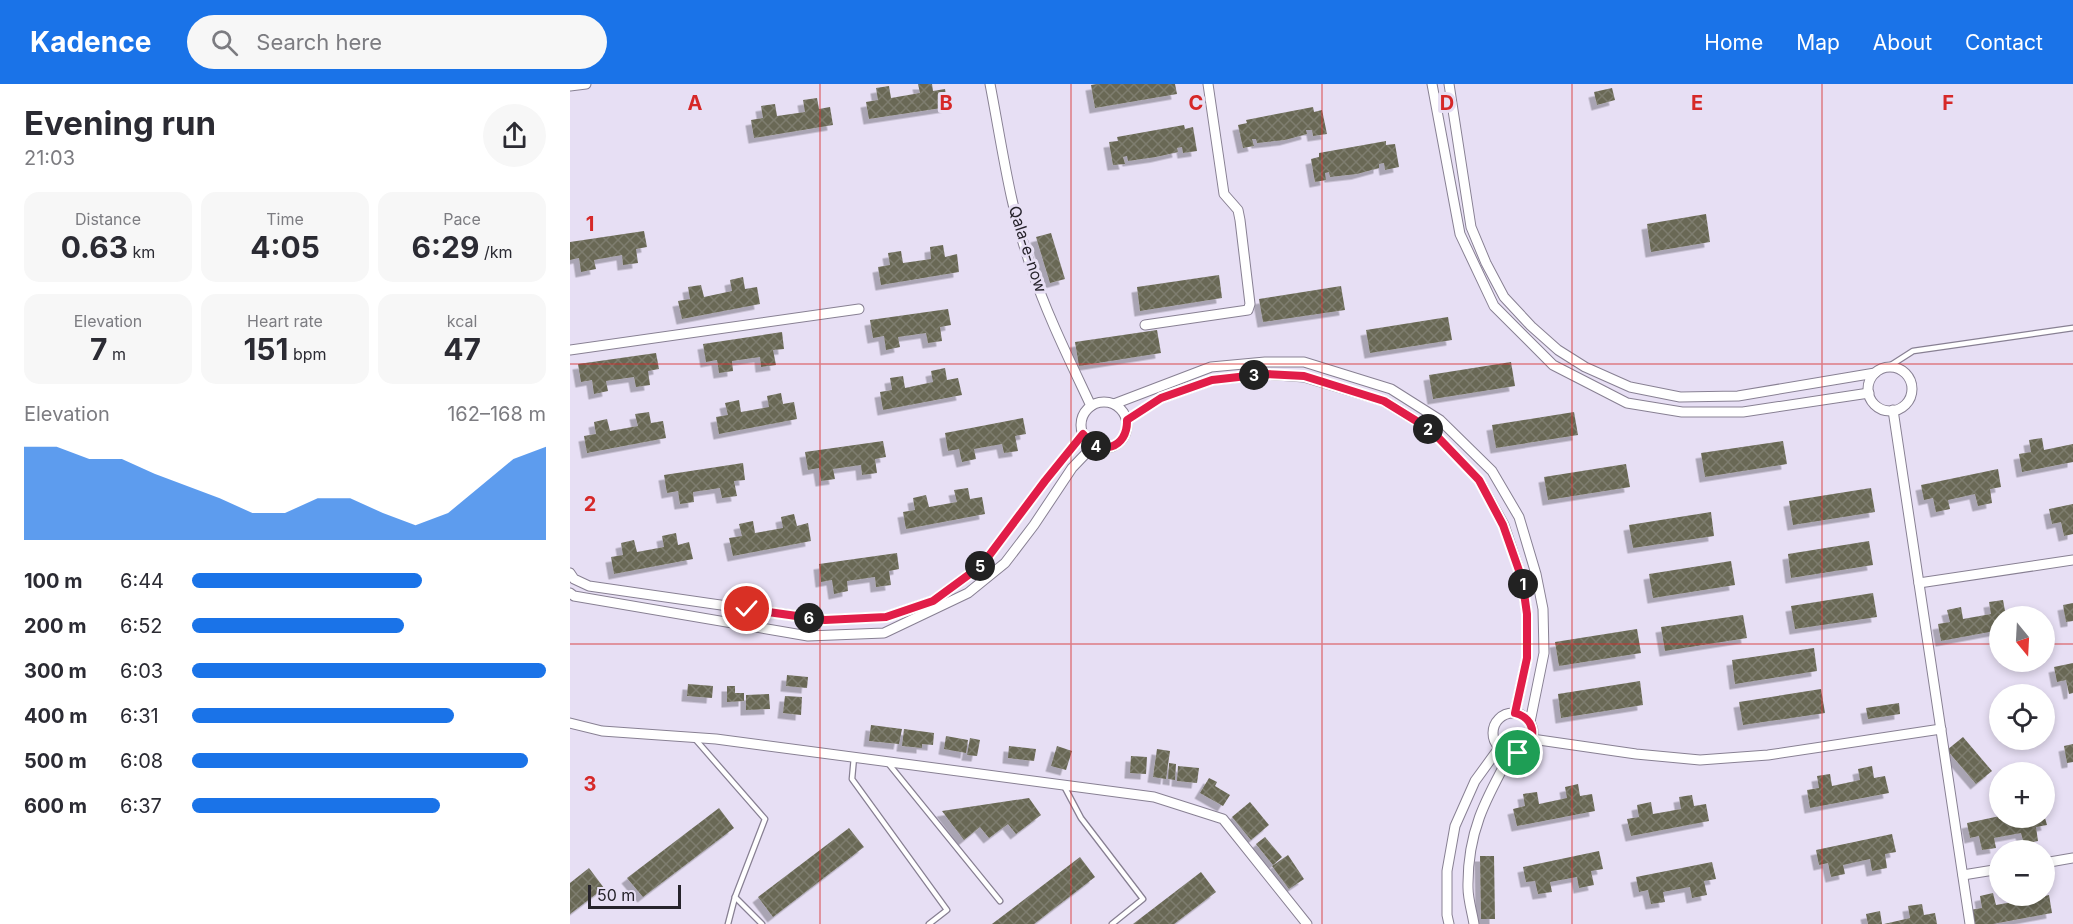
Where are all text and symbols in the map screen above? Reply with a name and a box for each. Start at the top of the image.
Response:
search box [187,15,607,69]
text: Kadence [30,25,151,59]
icon: search [208,26,241,59]
text: Search here [256,29,382,55]
text: Home [1704,30,1763,55]
text: Map [1796,30,1840,55]
text: About [1873,30,1932,55]
text: Contact [1965,30,2043,55]
text: A [688,91,703,115]
text: B [939,91,953,115]
text: C [1189,91,1203,115]
text: D [1440,91,1454,115]
text: E [1691,91,1703,115]
text: F [1942,91,1954,115]
text: Evening run [24,103,216,143]
button: share [483,104,546,167]
text: 21:03 [24,146,75,170]
street label: Qala-e-now [1005,203,1051,295]
text: Distance [75,209,141,229]
text: Time [266,209,304,229]
text: Pace [443,209,481,229]
text: 1 [586,212,594,236]
text: 0.63 [61,229,128,265]
text: 4:05 [250,229,320,265]
text: 6:29 [412,229,479,265]
text: km [128,242,155,262]
text: /km [479,242,512,262]
text: Elevation [74,311,142,331]
text: Heart rate [247,311,323,331]
text: kcal [447,311,477,331]
text: 7 [90,331,107,367]
text: 151 [243,331,288,367]
text: 47 [443,331,481,367]
text: m [107,344,126,364]
text: bpm [288,344,327,364]
pin: 3 [1239,360,1269,390]
text: 3 [1249,365,1259,385]
text: Elevation [24,402,110,426]
text: 162–168 m [447,402,546,426]
pin: 2 [1413,414,1443,444]
text: 2 [1423,419,1433,439]
pin: 4 [1081,431,1111,461]
text: 4 [1091,436,1101,456]
text: 2 [584,492,596,516]
pin: 5 [965,551,995,581]
text: 5 [975,556,985,576]
text: 100 m [24,569,83,593]
text: 6:44 [120,569,164,593]
pin: 1 [1508,569,1538,599]
text: 1 [1520,574,1526,594]
pin [721,583,772,634]
icon: check [730,592,763,625]
pin: 6 [794,603,824,633]
north arrow [1989,606,2055,672]
map controls [1989,606,2055,906]
text: 6 [804,608,814,628]
text: 200 m [24,614,87,638]
text: 6:52 [120,614,163,638]
text: 300 m [24,659,87,683]
text: 6:03 [120,659,163,683]
button: locate [1989,684,2055,750]
text: 400 m [24,704,88,728]
text: 6:31 [120,704,159,728]
pin [1492,727,1543,778]
icon: arrive [1501,736,1534,769]
text: 500 m [24,749,87,773]
text: 6:08 [120,749,163,773]
button: + [1989,762,2055,828]
text: 3 [584,772,596,796]
text: 600 m [24,794,87,818]
text: 6:37 [120,794,162,818]
button: − [1989,840,2055,906]
scale bar [588,882,681,910]
text: 50 m [597,885,635,905]

